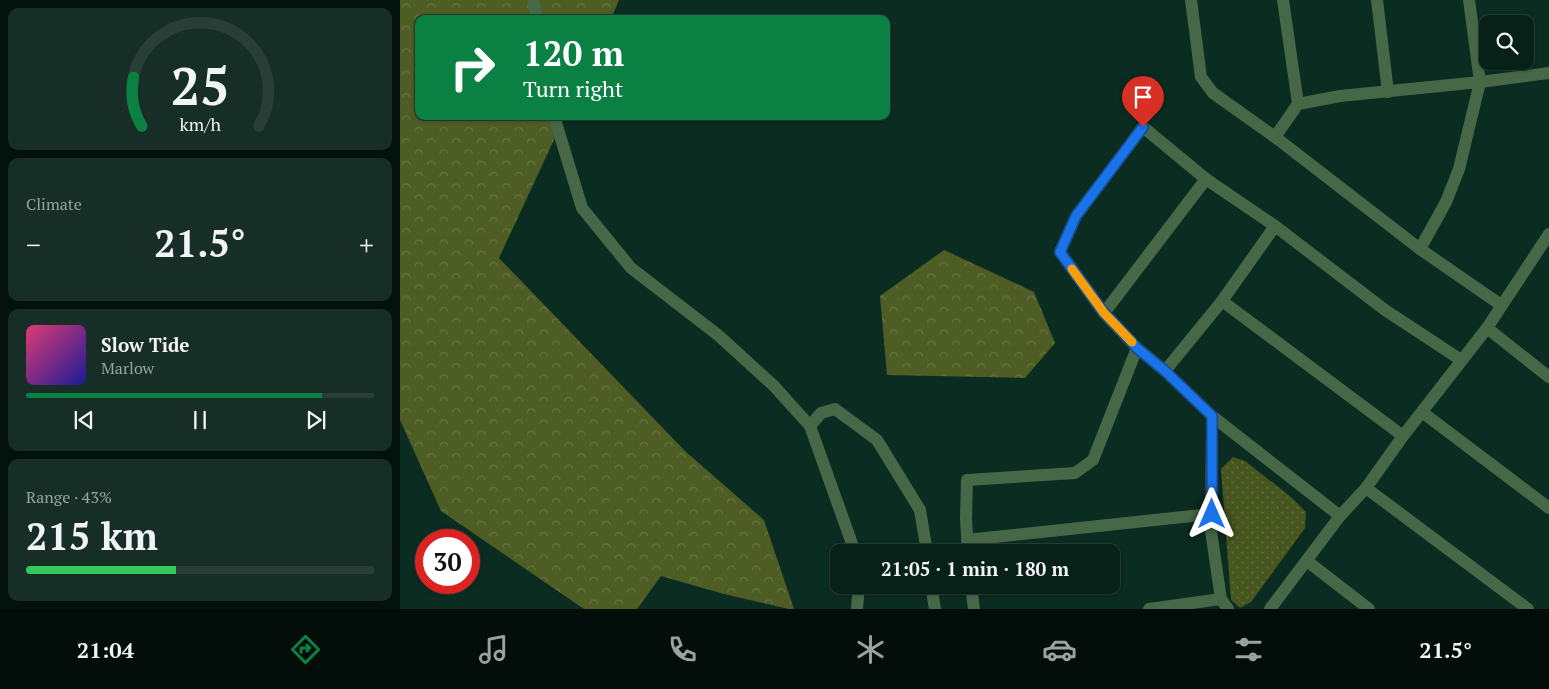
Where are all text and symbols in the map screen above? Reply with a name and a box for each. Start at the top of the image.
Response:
map controls [1479,15,1534,70]
button: search [1479,15,1534,70]
text: 120 m [523,30,624,76]
icon: right [440,35,505,100]
text: 25 [171,51,229,120]
text: Turn right [523,74,623,103]
pin [1122,76,1164,127]
icon: arrive [1129,83,1157,111]
text: km/h [179,112,221,136]
text: Climate [26,193,82,215]
text: 21.5° [154,218,246,268]
text: − [26,226,41,263]
text: + [359,226,374,263]
text: Slow Tide [101,332,190,357]
text: Marlow [101,357,154,379]
icon: previous [70,406,98,434]
icon: pause [186,406,214,434]
icon: next [302,406,330,434]
text: Range · 43% [26,486,112,508]
position arrow [1185,487,1237,539]
text: 215 km [26,511,158,561]
speed limit sign: 30 [415,529,480,594]
text: 21:05 · 1 min · 180 m [881,556,1069,581]
icon: directions [288,632,323,667]
icon: music [476,632,511,667]
icon: phone [665,632,700,667]
icon: climate [853,632,888,667]
icon: car [1042,632,1077,667]
icon: filters [1231,632,1266,667]
text: 21:04 [77,635,134,664]
text: 21.5° [1419,635,1472,664]

